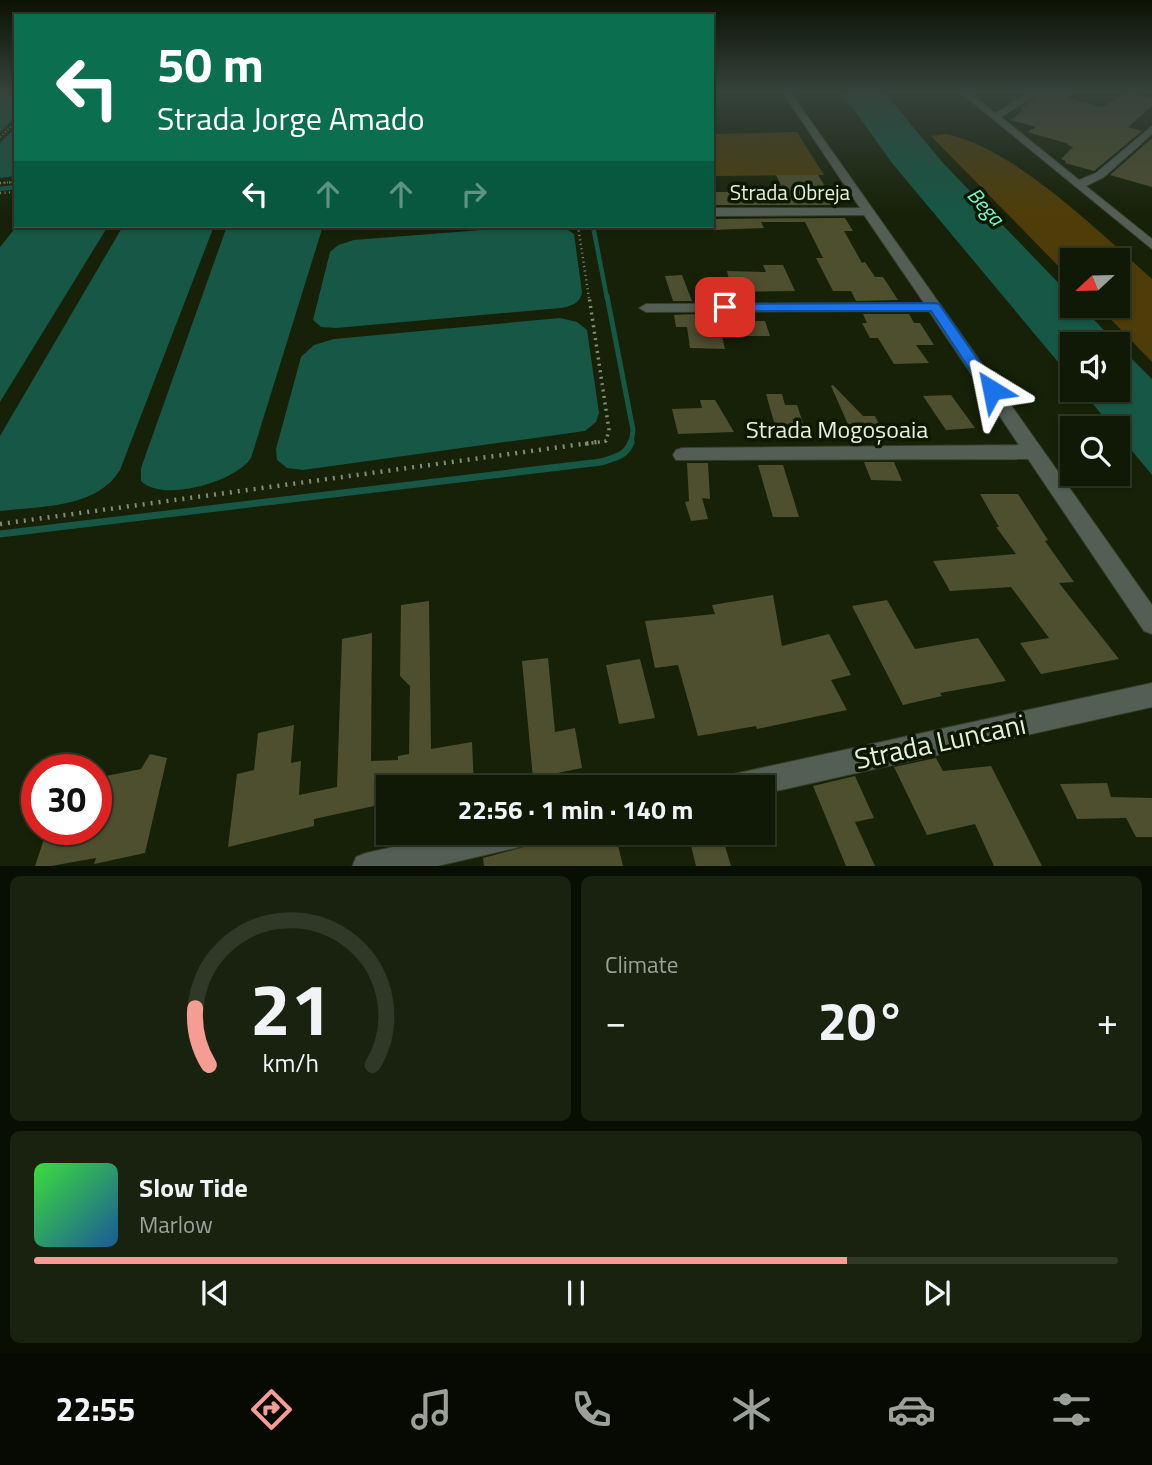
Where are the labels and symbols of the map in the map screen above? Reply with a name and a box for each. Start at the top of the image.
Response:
street label: Strada Obreja [730,176,851,208]
water label: Bega [960,180,1013,233]
north arrow [1060,248,1130,318]
pin [695,277,755,337]
position arrow [955,353,1029,427]
street label: Strada Mogoșoaia [746,411,928,447]
street label: Strada Luncani [850,702,1030,780]
speed limit sign: 30 [21,754,112,845]

